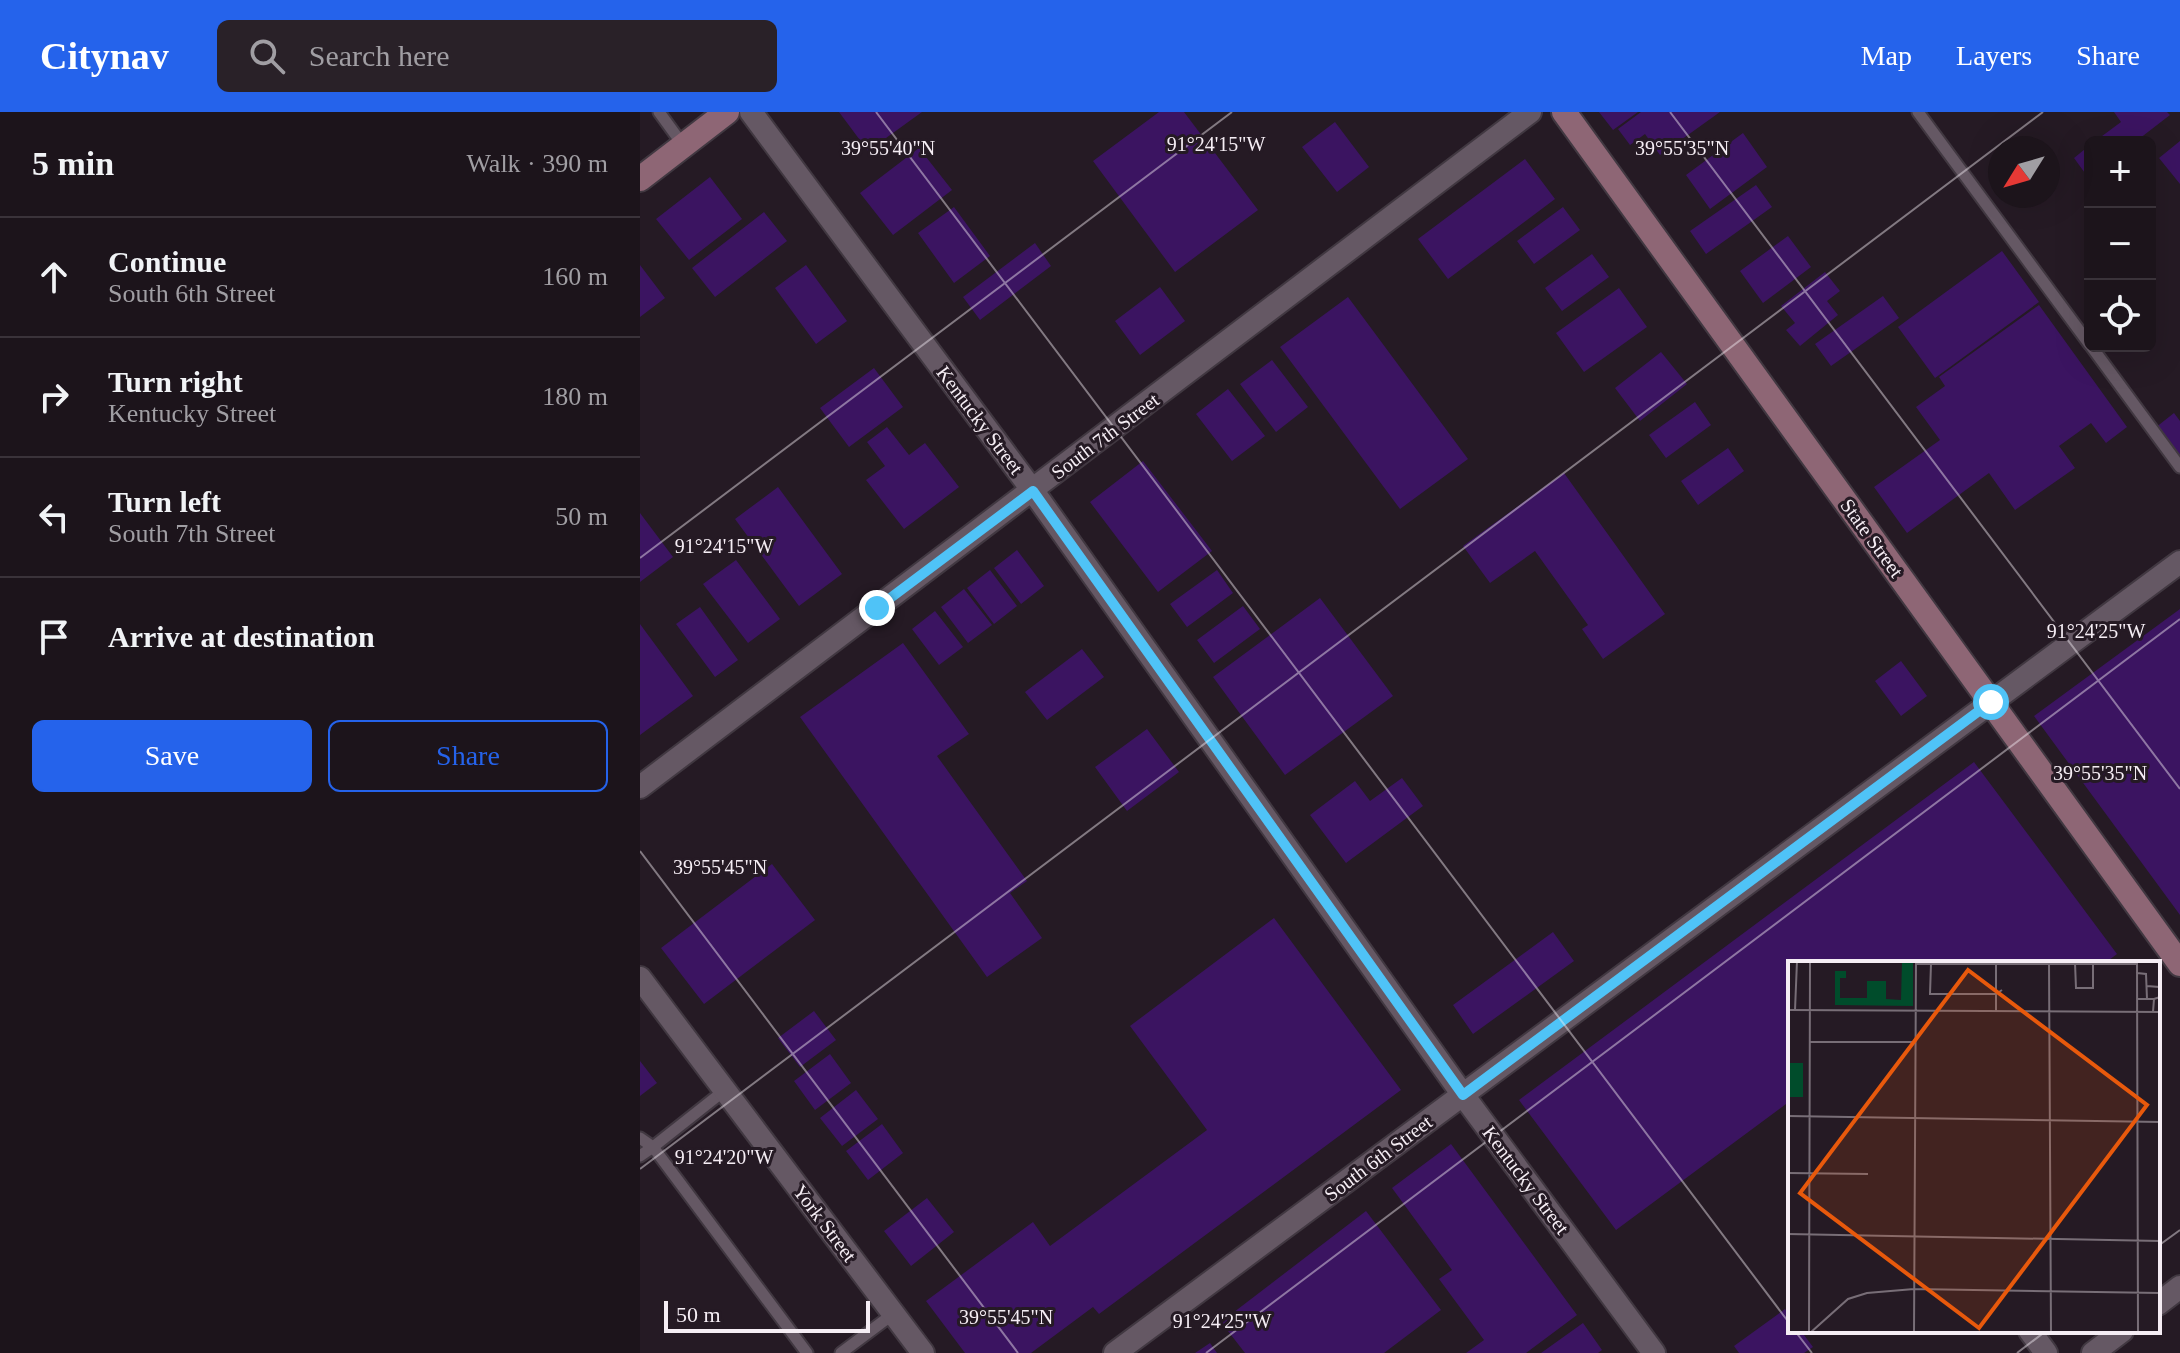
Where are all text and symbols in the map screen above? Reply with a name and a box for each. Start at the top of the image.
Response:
search box [217,20,777,92]
icon: search [245,34,289,78]
text: Citynav [40,35,169,77]
text: Search here [309,39,450,72]
text: Map [1861,40,1912,71]
text: Layers [1956,40,2032,71]
text: Share [2076,40,2140,71]
text: 91°24'15"W [1167,133,1265,155]
north arrow [1988,136,2060,208]
map controls [2084,136,2156,352]
button: + [2084,136,2156,208]
text: 39°55'40"N [841,137,935,159]
text: 39°55'35"N [1635,137,1729,159]
text: 5 min [32,145,114,182]
text: Walk · 390 m [466,149,608,178]
button: − [2084,208,2156,280]
text: Continue [108,245,226,278]
icon: ahead [32,255,76,299]
text: 160 m [542,262,608,291]
text: South 6th Street [108,279,276,308]
button: locate [2084,280,2156,352]
street label: Kentucky Street [931,362,1028,479]
text: Turn right [108,365,243,398]
icon: right [32,375,76,419]
text: 180 m [542,382,608,411]
street label: South 7th Street [1047,388,1163,484]
text: Kentucky Street [108,399,276,428]
text: Turn left [108,485,221,518]
street label: State Street [1836,494,1908,582]
icon: left [32,495,76,539]
text: 50 m [555,502,608,531]
text: South 7th Street [108,519,276,548]
text: 91°24'15"W [675,535,773,557]
route end [859,590,895,626]
icon: arrive [32,615,76,659]
text: Arrive at destination [108,620,375,653]
text: 91°24'25"W [2047,620,2145,642]
route start [1973,684,2009,720]
button: Save [32,720,312,792]
button: Share [328,720,608,792]
text: 39°55'35"N [2053,762,2147,784]
text: 39°55'45"N [673,856,767,878]
inset map [1788,961,2160,1333]
street label: South 6th Street [1320,1110,1436,1206]
street label: Kentucky Street [1477,1122,1574,1239]
text: 91°24'20"W [675,1146,773,1168]
street label: York Street [789,1180,861,1266]
scale bar [664,1297,870,1333]
text: 50 m [676,1302,721,1327]
text: 39°55'45"N [959,1306,1053,1328]
text: 91°24'25"W [1173,1310,1271,1332]

